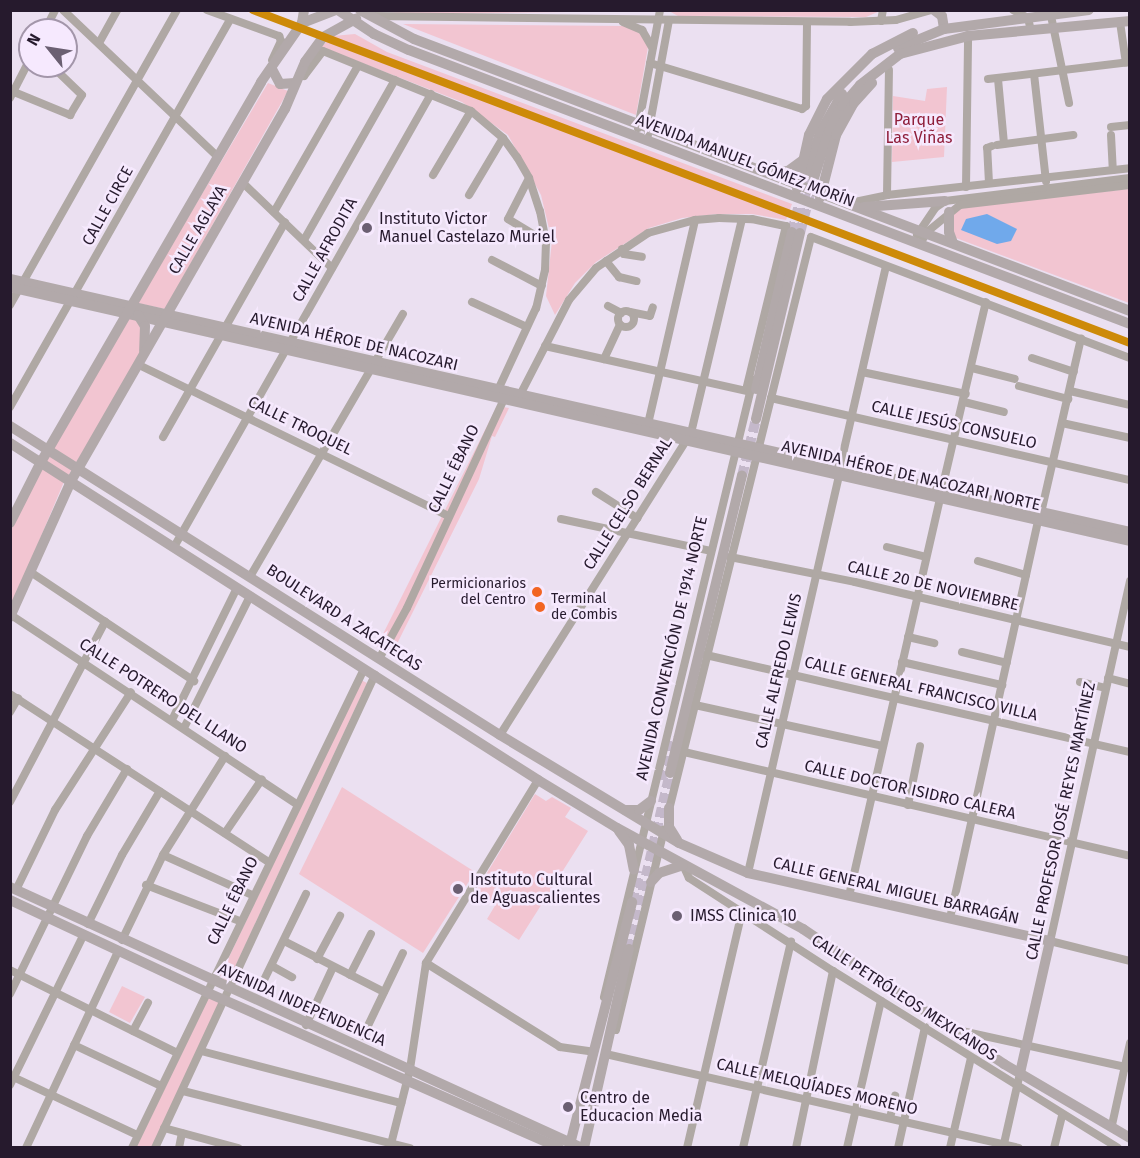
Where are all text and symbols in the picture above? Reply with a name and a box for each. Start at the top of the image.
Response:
north arrow [18,18,78,78]
text: N [23,30,45,49]
street label: AVENIDA MANUEL GÓMEZ MORÍN [633,110,857,212]
park label: Parque Las Viñas [886,110,952,148]
street label: CALLE CIRCE [78,163,138,249]
street label: CALLE AGLAYA [165,182,231,278]
street label: CALLE AFRODITA [288,195,362,305]
place label: Instituto Victor Manuel Castelazo Muriel [379,209,555,247]
marker: Instituto Victor Manuel Castelazo Muriel [360,221,374,235]
street label: AVENIDA HÉROE DE NACOZARI [248,309,460,375]
street label: CALLE TROQUEL [245,392,355,460]
street label: CALLE JESÚS CONSUELO [869,397,1039,453]
street label: CALLE ÉBANO [424,422,484,516]
street label: CALLE CELSO BERNAL [580,434,676,574]
street label: AVENIDA HÉROE DE NACOZARI NORTE [780,437,1042,515]
street label: AVENIDA CONVENCIÓN DE 1914 NORTE [632,514,712,782]
street label: CALLE 20 DE NOVIEMBRE [845,557,1021,615]
street label: BOULEVARD A ZACATECAS [263,561,425,675]
place label: Permicionarios del Centro [431,576,526,608]
marker: Permicionarios del Centro [531,586,543,598]
place label: Terminal de Combis [551,591,617,624]
street label: CALLE ALFREDO LEWIS [752,591,806,751]
marker: Terminal de Combis [534,601,546,613]
street label: CALLE POTRERO DEL LLANO [75,635,251,757]
street label: CALLE GENERAL FRANCISCO VILLA [803,653,1039,725]
street label: CALLE PROFESOR JOSÉ REYES MARTÍNEZ [1022,680,1100,962]
street label: CALLE DOCTOR ISIDRO CALERA [802,756,1018,824]
street label: CALLE GENERAL MIGUEL BARRAGÁN [771,853,1021,929]
street label: CALLE ÉBANO [203,854,263,948]
place label: Instituto Cultural de Aguascalientes [470,870,600,908]
marker: Instituto Cultural de Aguascalientes [451,882,465,896]
place label: IMSS Clinica 10 [690,906,797,926]
marker: IMSS Clinica 10 [668,907,686,925]
street label: CALLE PETRÓLEOS MEXICANOS [808,931,1000,1065]
street label: AVENIDA INDEPENDENCIA [215,959,389,1051]
street label: CALLE MELQUÍADES MORENO [715,1054,919,1120]
place label: Centro de Educacion Media [580,1088,702,1126]
marker: Centro de Educacion Media [561,1100,575,1114]

